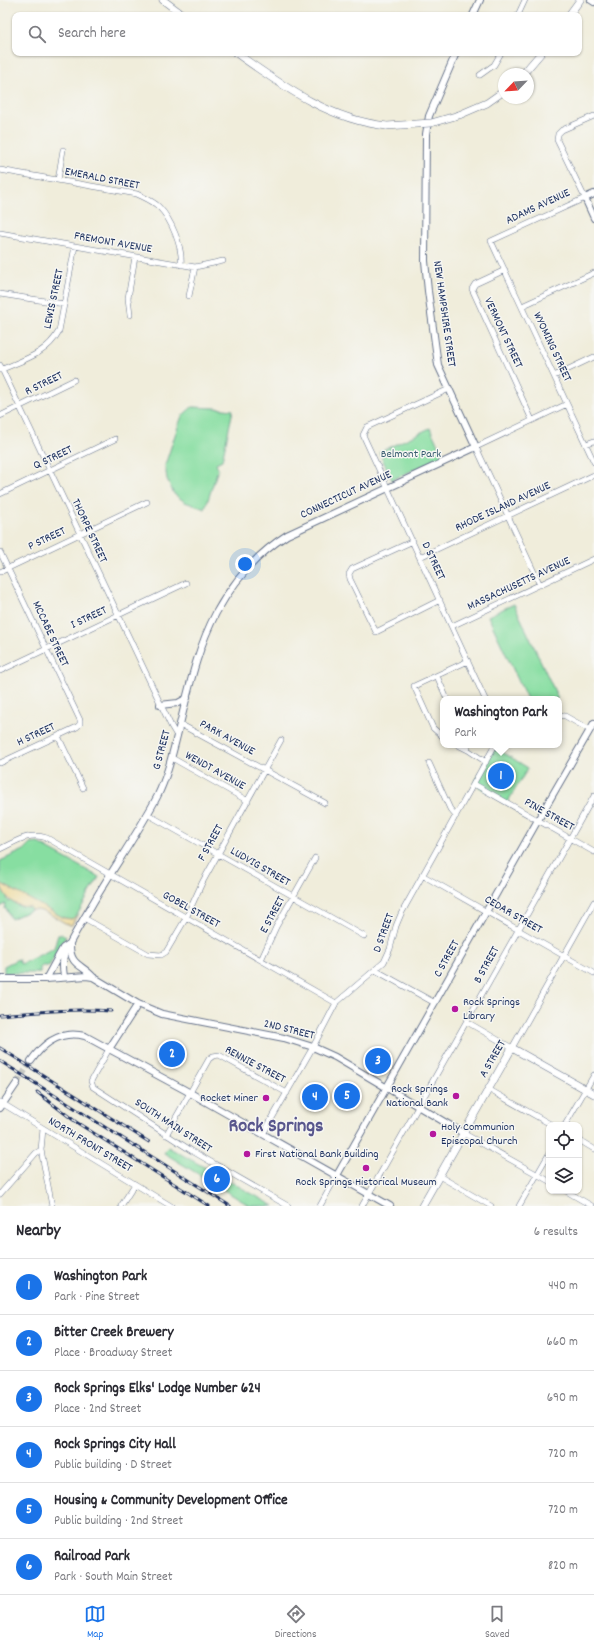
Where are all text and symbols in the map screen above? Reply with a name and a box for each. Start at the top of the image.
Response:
search box [12,12,582,56]
icon: search [26,23,48,45]
text: Search here [58,23,126,45]
north arrow [498,68,534,104]
street label: EMERALD STREET [63,163,141,195]
street label: ADAMS AVENUE [503,184,573,229]
street label: FREMONT AVENUE [73,228,154,258]
street label: NEW HAMPSHIRE STREET [428,260,460,368]
street label: LEWIS STREET [39,267,69,330]
street label: VERMONT STREET [479,295,527,371]
street label: WYOMING STREET [528,309,576,385]
street label: R STREET [22,367,66,400]
street label: Q STREET [31,441,76,474]
park label: Belmont Park [381,446,441,463]
street label: CONNECTICUT AVENUE [298,466,395,524]
street label: RHODE ISLAND AVENUE [452,477,554,537]
street label: THORPE STREET [67,496,111,566]
street label: P STREET [25,523,69,555]
street label: D STREET [417,539,449,583]
street label: MASSACHUSETTS AVENUE [465,552,574,615]
your location [235,554,255,574]
street label: MCCABE STREET [27,598,73,670]
street label: I STREET [68,602,110,634]
popup [440,696,562,748]
text: Washington Park [454,702,548,724]
street label: PARK AVENUE [196,716,258,761]
street label: H STREET [14,719,58,751]
text: Park [454,724,477,743]
street label: G STREET [149,728,175,772]
street label: WENDT AVENUE [182,747,249,795]
pin: 1 [488,761,514,791]
street label: PINE STREET [521,794,577,836]
street label: F STREET [194,821,228,864]
street label: LUDVIG STREET [227,843,293,891]
street label: GOBEL STREET [159,887,223,933]
street label: CEDAR STREET [481,892,545,939]
street label: E STREET [256,893,290,937]
street label: D STREET [369,911,399,955]
street label: C STREET [430,937,464,981]
street label: B STREET [470,943,504,987]
place label: Rock Springs Library [463,994,520,1025]
marker: Rock Springs Library [450,1004,460,1014]
street label: 2ND STREET [262,1015,316,1045]
street label: A STREET [475,1037,511,1081]
pin: 2 [159,1039,185,1069]
street label: RENNIE STREET [222,1042,289,1088]
pin: 3 [365,1046,391,1076]
pin: 5 [334,1081,360,1111]
place label: Rock Springs National Bank [386,1081,448,1112]
pin: 4 [302,1082,328,1112]
place label: Rocket Miner [200,1090,259,1107]
marker: Rock Springs National Bank [451,1091,461,1101]
marker: Rocket Miner [261,1093,271,1103]
street label: SOUTH MAIN STREET [131,1095,215,1158]
street label: NORTH FRONT STREET [45,1113,135,1177]
district label: Rock Springs [229,1113,324,1141]
place label: Holy Communion Episcopal Church [441,1119,518,1150]
map controls [546,1122,582,1194]
button: locate [546,1122,582,1158]
marker: Holy Communion Episcopal Church [428,1129,438,1139]
place label: First National Bank Building [255,1146,379,1163]
marker: First National Bank Building [242,1149,252,1159]
button: layers [546,1158,582,1194]
marker: Rock Springs Historical Museum [361,1163,371,1173]
pin: 6 [204,1164,230,1194]
place label: Rock Springs Historical Museum [295,1174,437,1191]
text: Nearby [16,1220,60,1244]
text: 6 results [534,1223,578,1242]
text: Washington Park [54,1266,147,1288]
text: 1 [28,1277,30,1296]
text: 440 m [548,1277,578,1296]
text: Park · Pine Street [54,1288,140,1307]
text: Bitter Creek Brewery [54,1322,173,1344]
text: 2 [26,1333,32,1352]
text: 660 m [546,1333,578,1352]
text: Place · Broadway Street [54,1344,172,1363]
text: Rock Springs Elks' Lodge Number 624 [54,1378,261,1400]
text: 3 [26,1389,32,1408]
text: 690 m [547,1389,578,1408]
text: Place · 2nd Street [54,1400,141,1419]
text: Rock Springs City Hall [54,1434,176,1456]
text: 4 [26,1445,32,1464]
text: 720 m [548,1445,578,1464]
text: Public building · D Street [54,1456,172,1475]
text: Housing & Community Development Office [54,1490,288,1512]
text: 5 [26,1501,32,1520]
text: 720 m [548,1501,578,1520]
text: Public building · 2nd Street [54,1512,183,1531]
text: Railroad Park [54,1546,130,1568]
text: 6 [26,1557,32,1576]
text: 820 m [548,1557,578,1576]
text: Park · South Main Street [54,1568,173,1587]
tab: Map [84,1603,106,1643]
tab: Directions [275,1603,317,1643]
tab: Saved [485,1603,510,1643]

